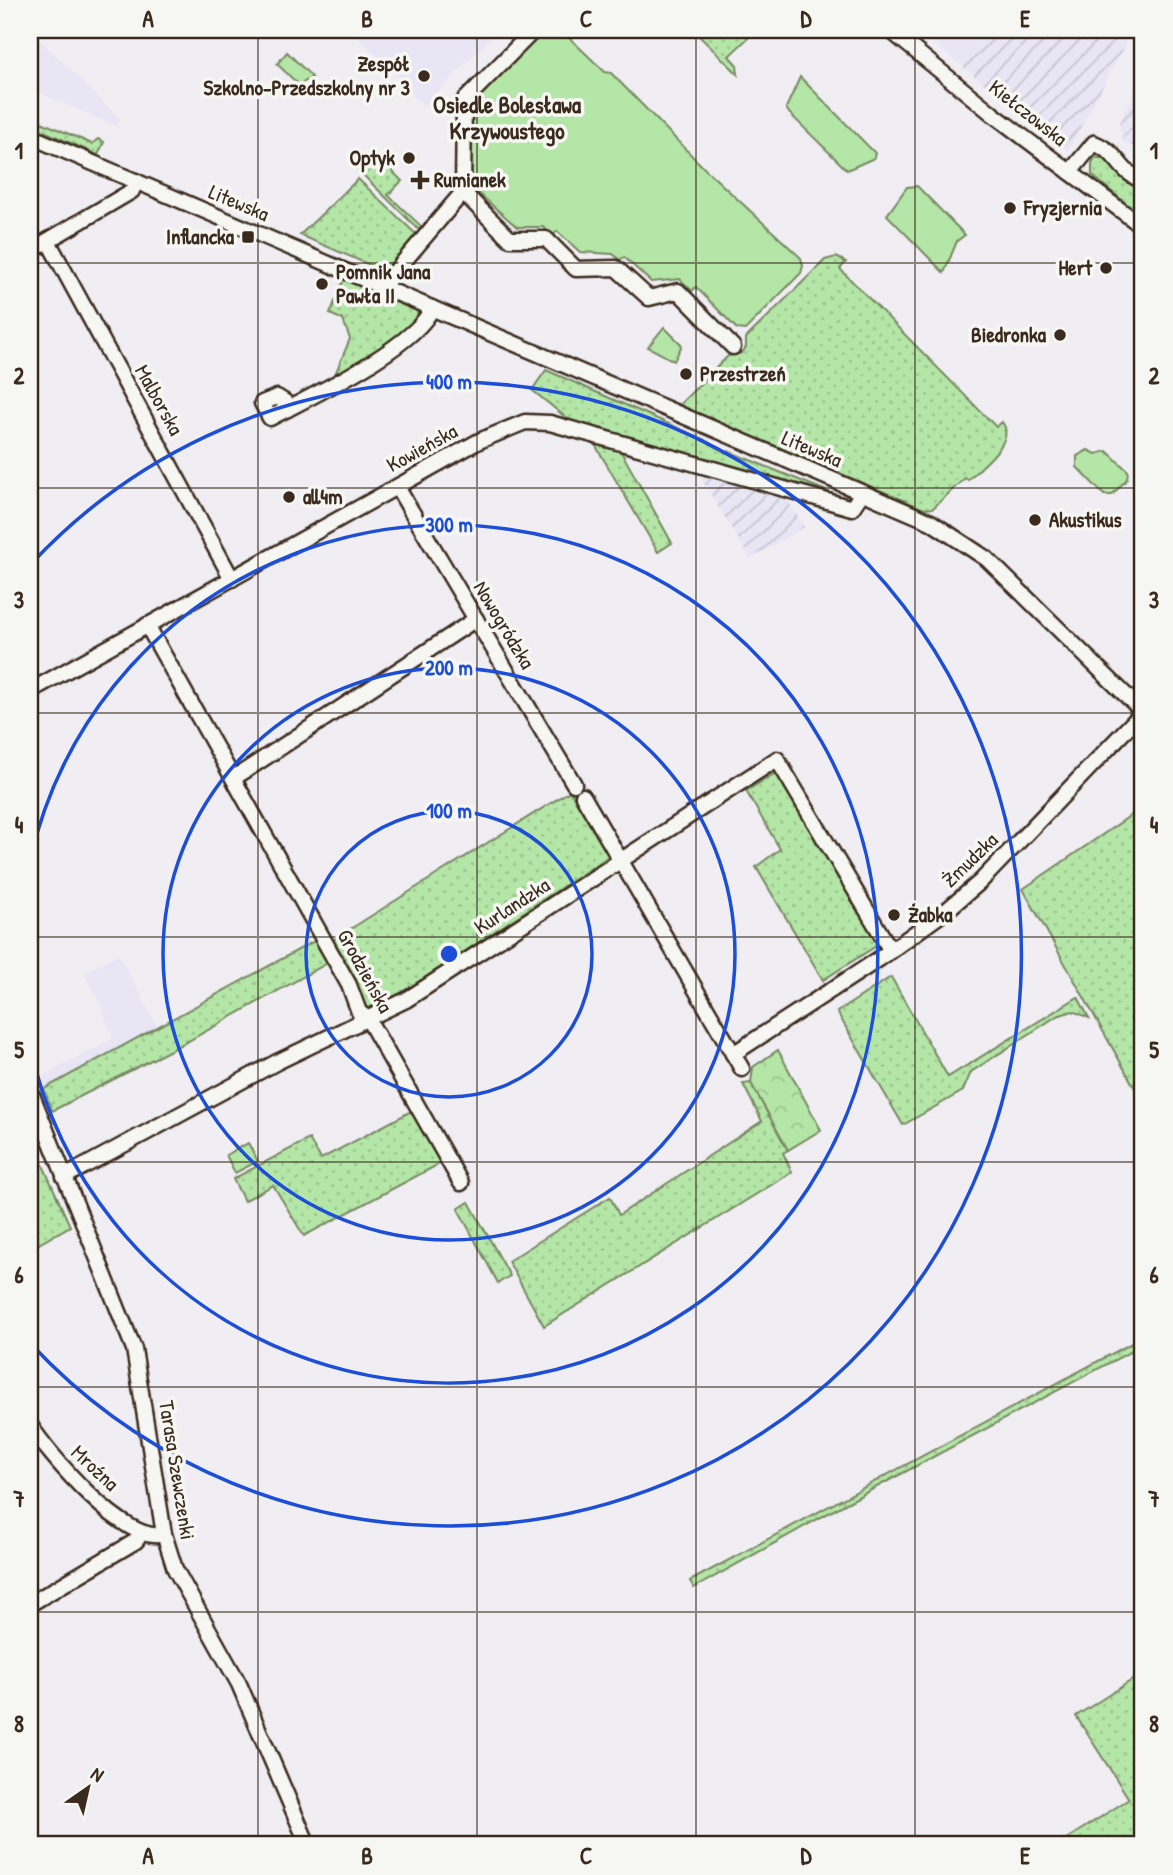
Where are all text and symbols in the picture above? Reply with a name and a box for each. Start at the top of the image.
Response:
text: A [142,3,154,34]
text: B [361,3,373,34]
text: C [580,3,592,34]
text: D [801,3,813,34]
text: E [1020,3,1031,34]
place label: Zespół Szkolno-Przedszkolny nr 3 [204,49,411,103]
marker: Zespół Szkolno-Przedszkolny nr 3 [416,68,432,84]
street label: Kiełczowska [983,73,1074,152]
district label: Osiedle Bolesława Krzywoustego [433,89,581,147]
text: 1 [15,135,23,166]
text: 1 [1150,135,1158,166]
place label: Optyk [350,143,395,173]
marker: Optyk [401,150,417,166]
place label: Rumianek [434,165,506,194]
marker: Rumianek [412,172,428,188]
street label: Litewska [205,177,274,228]
place label: Fryzjernia [1023,193,1102,223]
marker: Fryzjernia [1002,200,1018,216]
place label: Inflancka [166,222,235,251]
marker: Inflancka [240,229,256,245]
place label: Hert [1059,253,1093,282]
place label: Pomnik Jana Pawła II [336,257,431,310]
marker: Hert [1098,260,1114,276]
marker: Pomnik Jana Pawła II [314,276,330,292]
place label: Biedronka [971,320,1047,349]
marker: Biedronka [1052,327,1068,343]
street label: Malborska [128,359,191,440]
place label: Przestrzeń [700,359,786,388]
text: 2 [14,360,25,391]
text: 2 [1149,360,1160,391]
marker: Przestrzeń [678,366,694,382]
text: 400 m [426,367,472,396]
street label: Kowieńska [381,416,462,479]
street label: Litewska [778,423,847,474]
place label: all4m [303,482,342,511]
marker: all4m [281,489,297,505]
place label: Akustikus [1049,505,1122,534]
text: 300 m [425,510,473,539]
marker: Akustikus [1027,512,1043,528]
street label: Nowogródzka [467,575,542,674]
text: 3 [14,584,24,615]
text: 3 [1149,584,1159,615]
text: 200 m [425,653,473,682]
text: 100 m [426,796,472,825]
text: 4 [15,809,24,840]
text: 4 [1150,809,1159,840]
street label: Żmudzka [935,826,1004,893]
street label: Kurlandzka [468,870,555,941]
place label: Żabka [908,900,953,929]
marker: Żabka [886,907,902,923]
street label: Grodzieńska [331,924,400,1018]
centre of rings [437,942,461,966]
text: 5 [14,1034,24,1065]
text: 5 [1149,1034,1159,1065]
text: 6 [14,1259,24,1290]
text: 6 [1149,1259,1159,1290]
street label: Tarasa Szewczenki [152,1398,203,1542]
street label: Mroźna [65,1438,126,1497]
text: 7 [12,1483,25,1514]
text: 7 [1147,1483,1160,1514]
text: 8 [14,1708,24,1739]
text: 8 [1149,1708,1159,1739]
north arrow [52,1752,122,1822]
text: N [86,1760,109,1788]
text: A [142,1840,154,1871]
text: B [361,1840,373,1871]
text: C [580,1840,592,1871]
text: D [801,1840,813,1871]
text: E [1020,1840,1031,1871]

